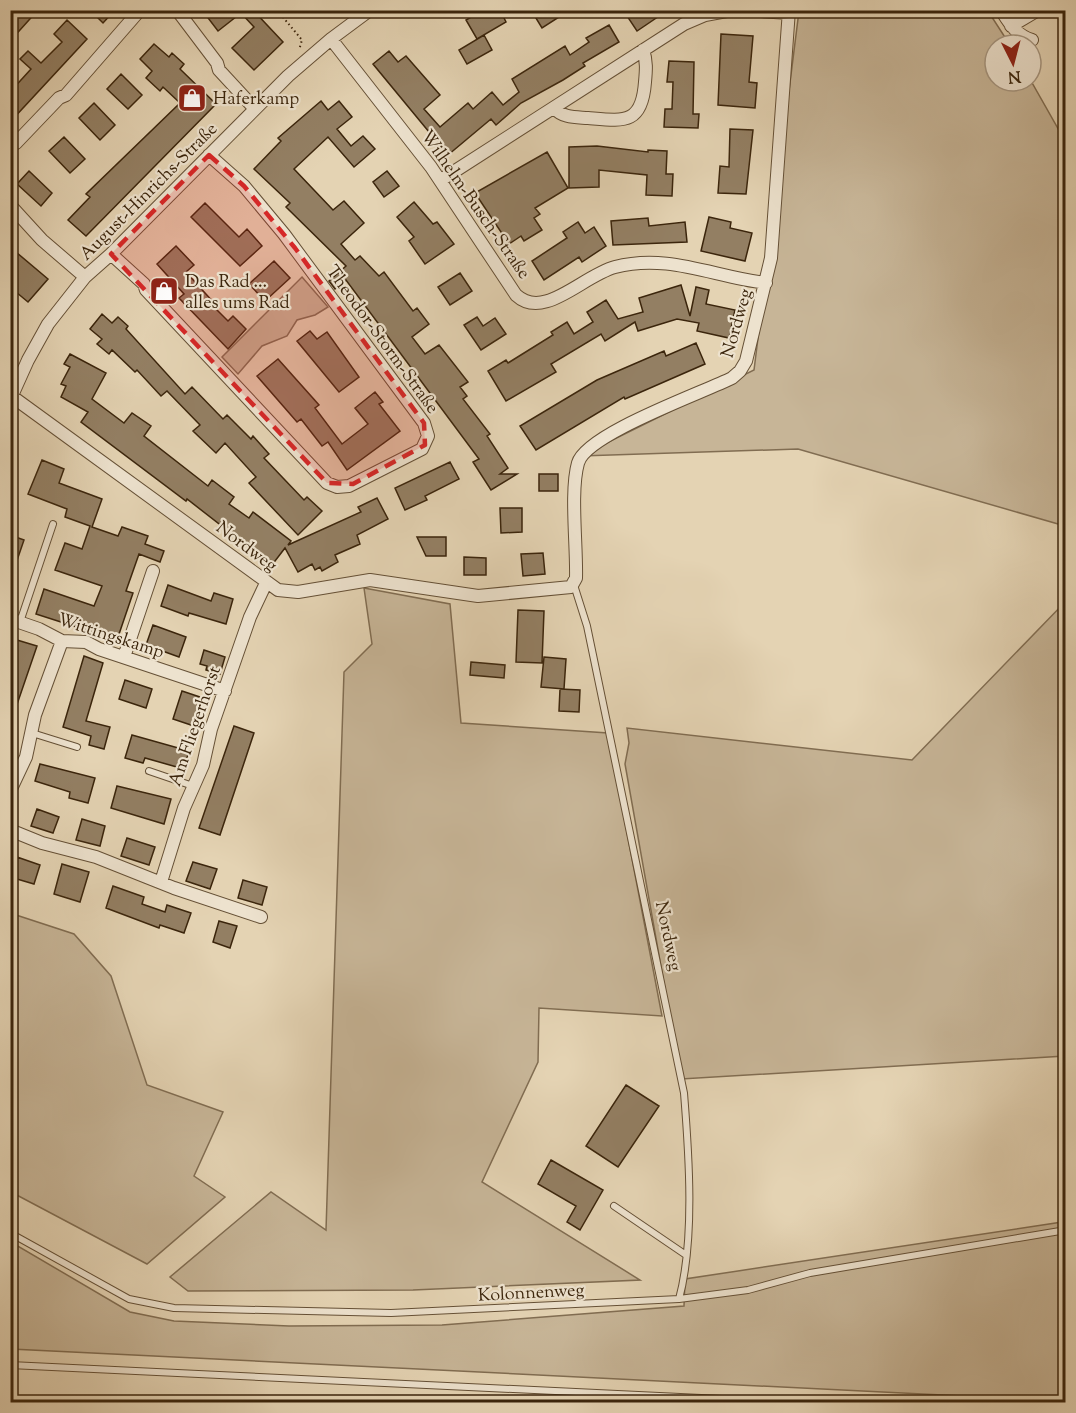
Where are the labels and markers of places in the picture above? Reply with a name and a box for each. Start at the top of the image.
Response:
shop icon: Haferkamp [176,82,208,114]
place label: Haferkamp [213,87,299,113]
place label: Das Rad ... alles ums Rad [185,270,290,317]
shop icon: Das Rad ... alles ums Rad [148,275,180,307]

